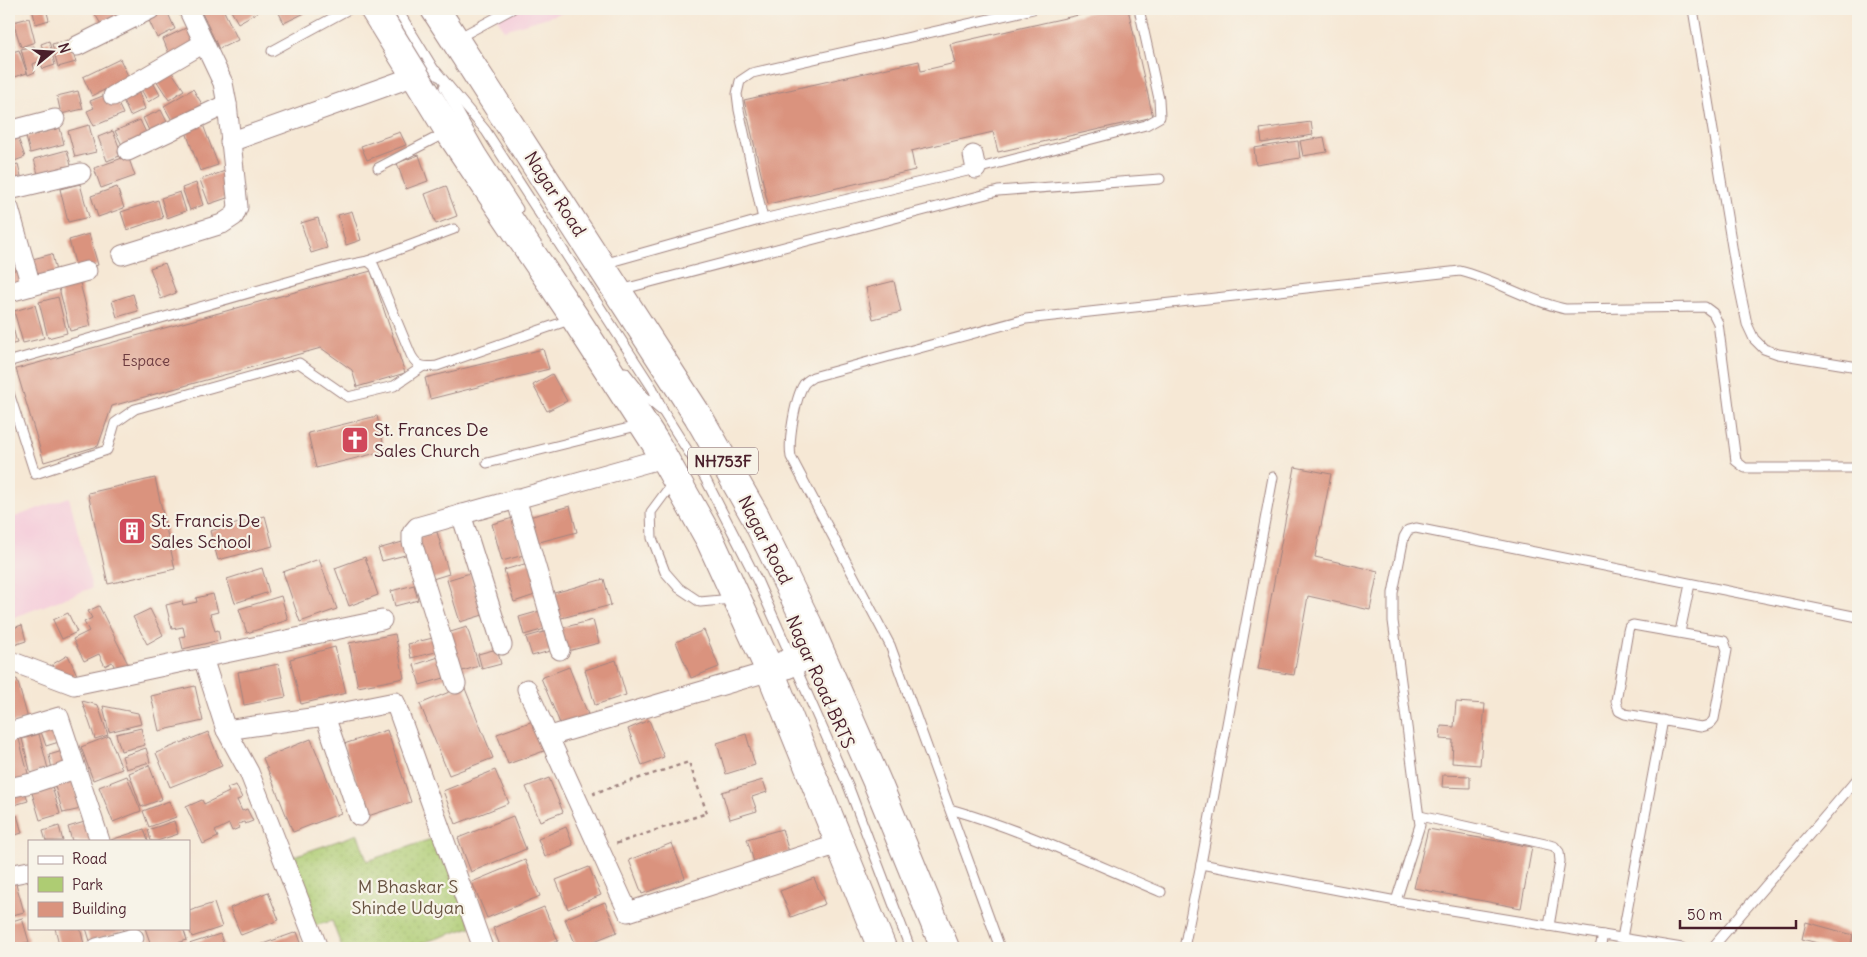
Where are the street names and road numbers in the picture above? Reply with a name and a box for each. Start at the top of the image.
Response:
street label: Nagar Road [519,147,592,241]
road number: NH753F [688,448,758,474]
street label: Nagar Road [733,491,798,588]
street label: Nagar Road BRTS [781,612,860,752]

